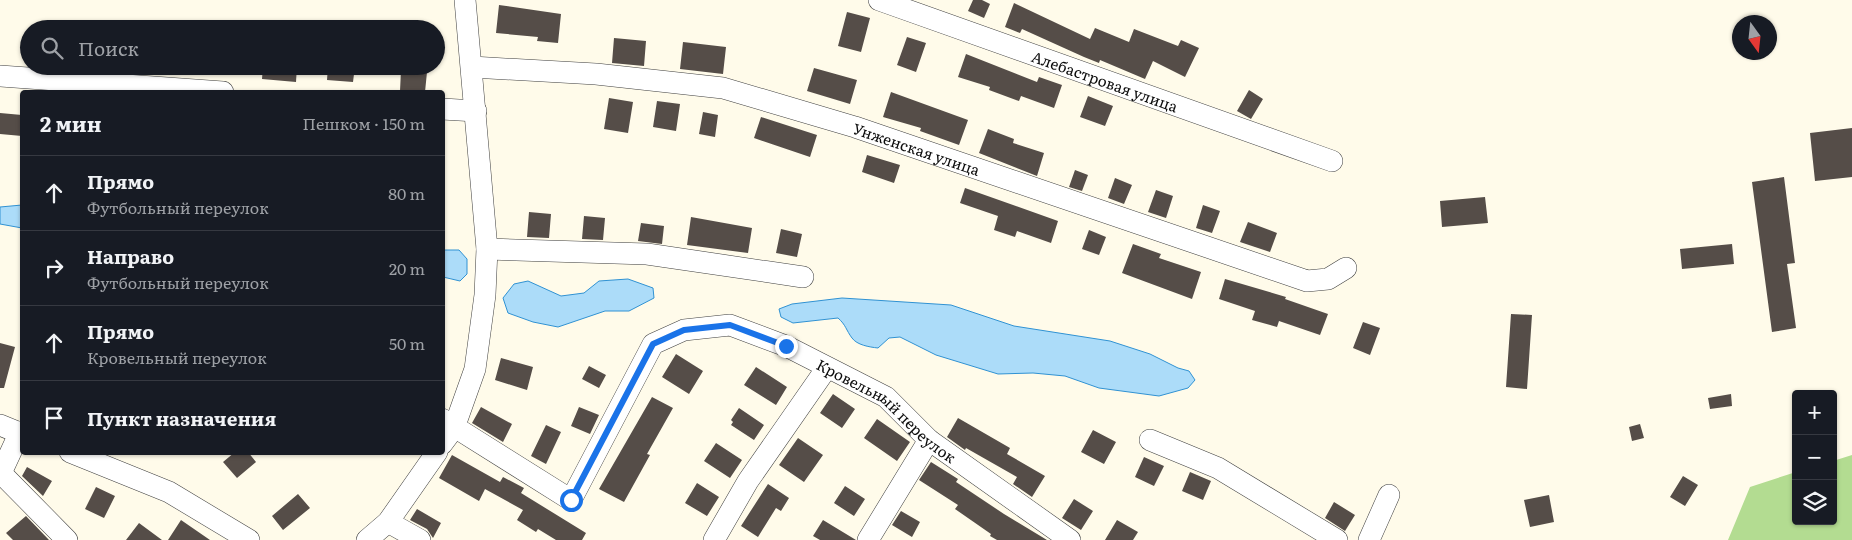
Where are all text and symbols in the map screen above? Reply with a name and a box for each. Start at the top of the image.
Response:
north arrow [1732,15,1777,60]
search box [20,20,445,75]
icon: search [38,34,66,62]
text: Поиск [78,34,139,62]
street label: Алебастровая улица [1029,44,1182,117]
text: 2 мин [40,107,102,138]
text: Пешком · 150 m [303,111,425,135]
street label: Унженская улица [850,116,984,181]
text: Прямо [87,167,154,195]
icon: ahead [40,179,68,207]
text: 80 m [388,181,425,205]
text: Футбольный переулок [87,195,269,219]
text: Направо [87,242,174,270]
icon: right [40,254,68,282]
text: 20 m [389,256,425,280]
text: Футбольный переулок [87,270,269,294]
text: Прямо [87,317,154,345]
icon: ahead [40,329,68,357]
text: 50 m [389,331,425,355]
route end [775,335,798,358]
text: Кровельный переулок [87,345,267,369]
street label: Кровельный переулок [813,352,962,468]
map controls [1792,390,1837,525]
button: + [1792,390,1837,435]
icon: arrive [40,404,68,432]
text: Пункт назначения [87,404,276,432]
button: − [1792,435,1837,480]
button: layers [1792,480,1837,525]
route start [560,489,583,512]

